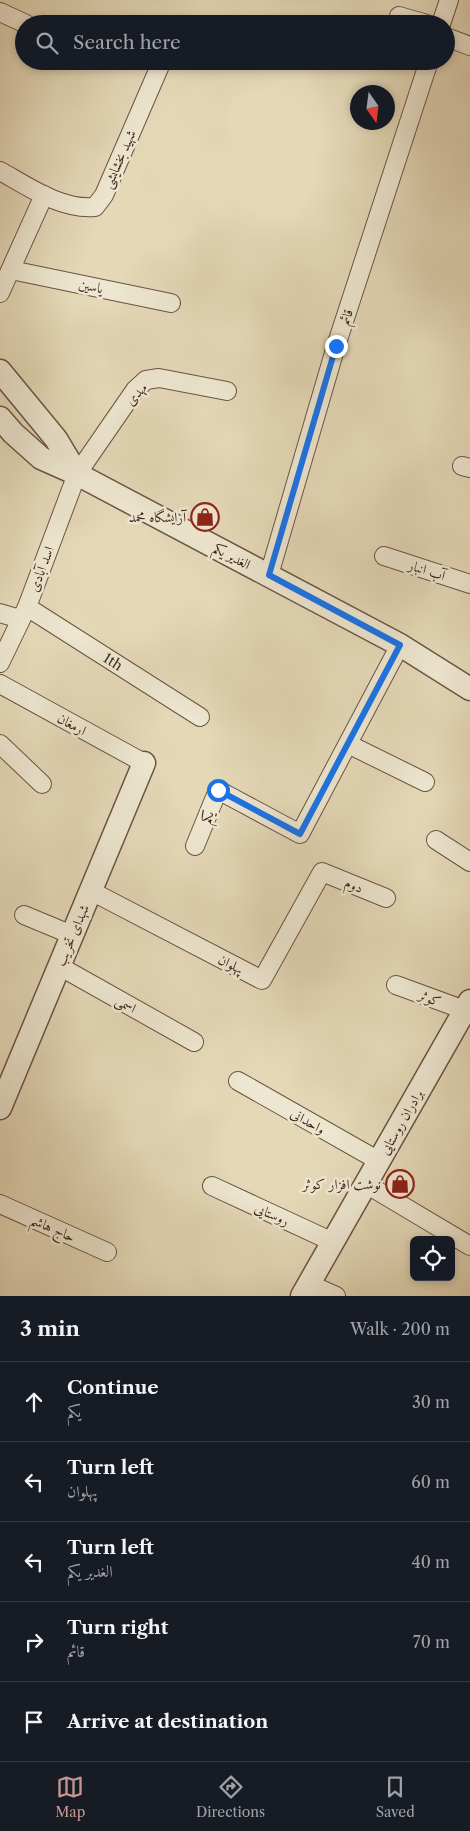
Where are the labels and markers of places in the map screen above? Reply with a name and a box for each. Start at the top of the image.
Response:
shop icon: آرایشگاه محمد [190,502,220,532]
place label: آرایشگاه محمد [129,508,188,526]
shop icon: نوشت افزار کوثر [385,1169,415,1199]
place label: نوشت افزار کوثر [301,1175,381,1193]

